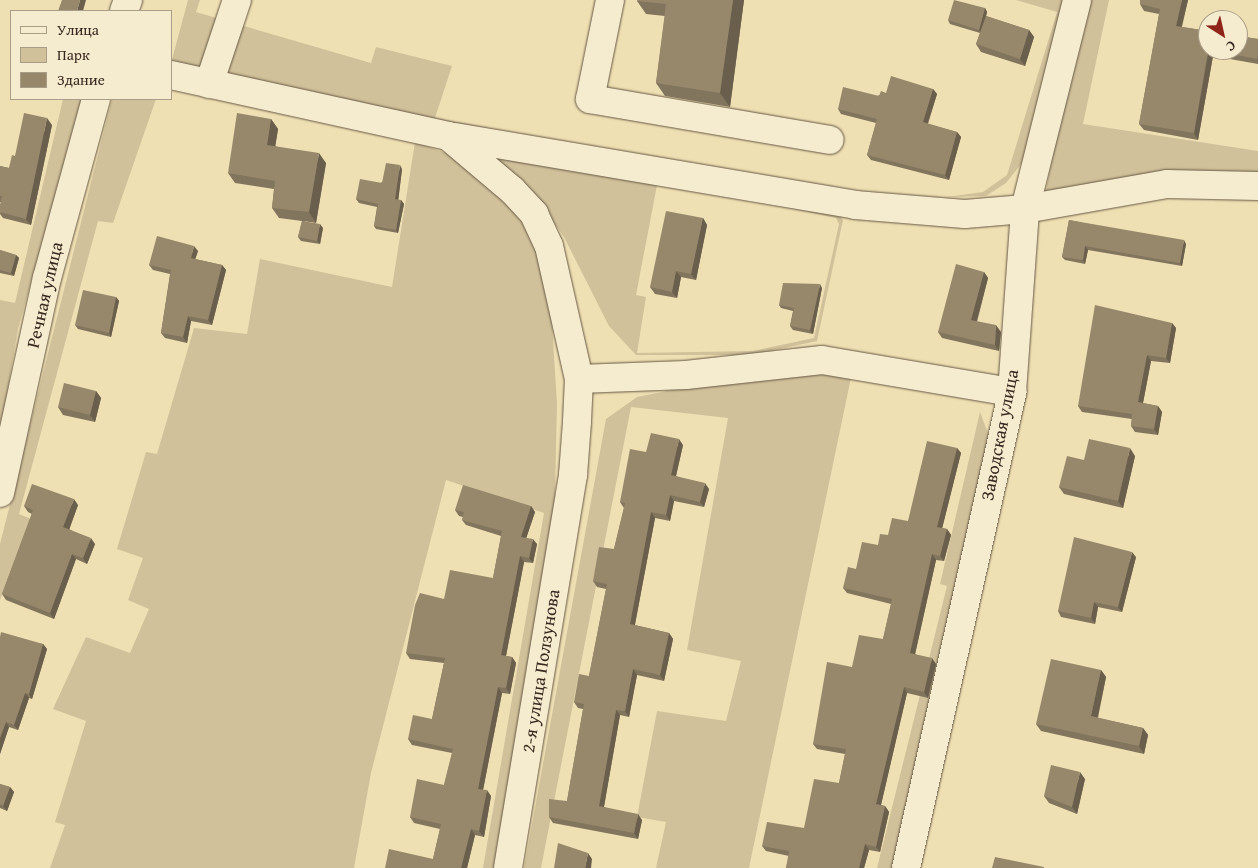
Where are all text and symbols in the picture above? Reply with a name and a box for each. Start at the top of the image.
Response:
legend [10,10,172,100]
north arrow [1198,10,1248,60]
text: Улица [57,19,99,40]
text: С [1222,36,1240,57]
text: Парк [57,44,90,65]
text: Здание [57,69,105,90]
street label: Речная улица [22,240,68,350]
street label: Заводская улица [977,368,1023,502]
street label: 2-я улица Ползунова [517,588,565,754]

